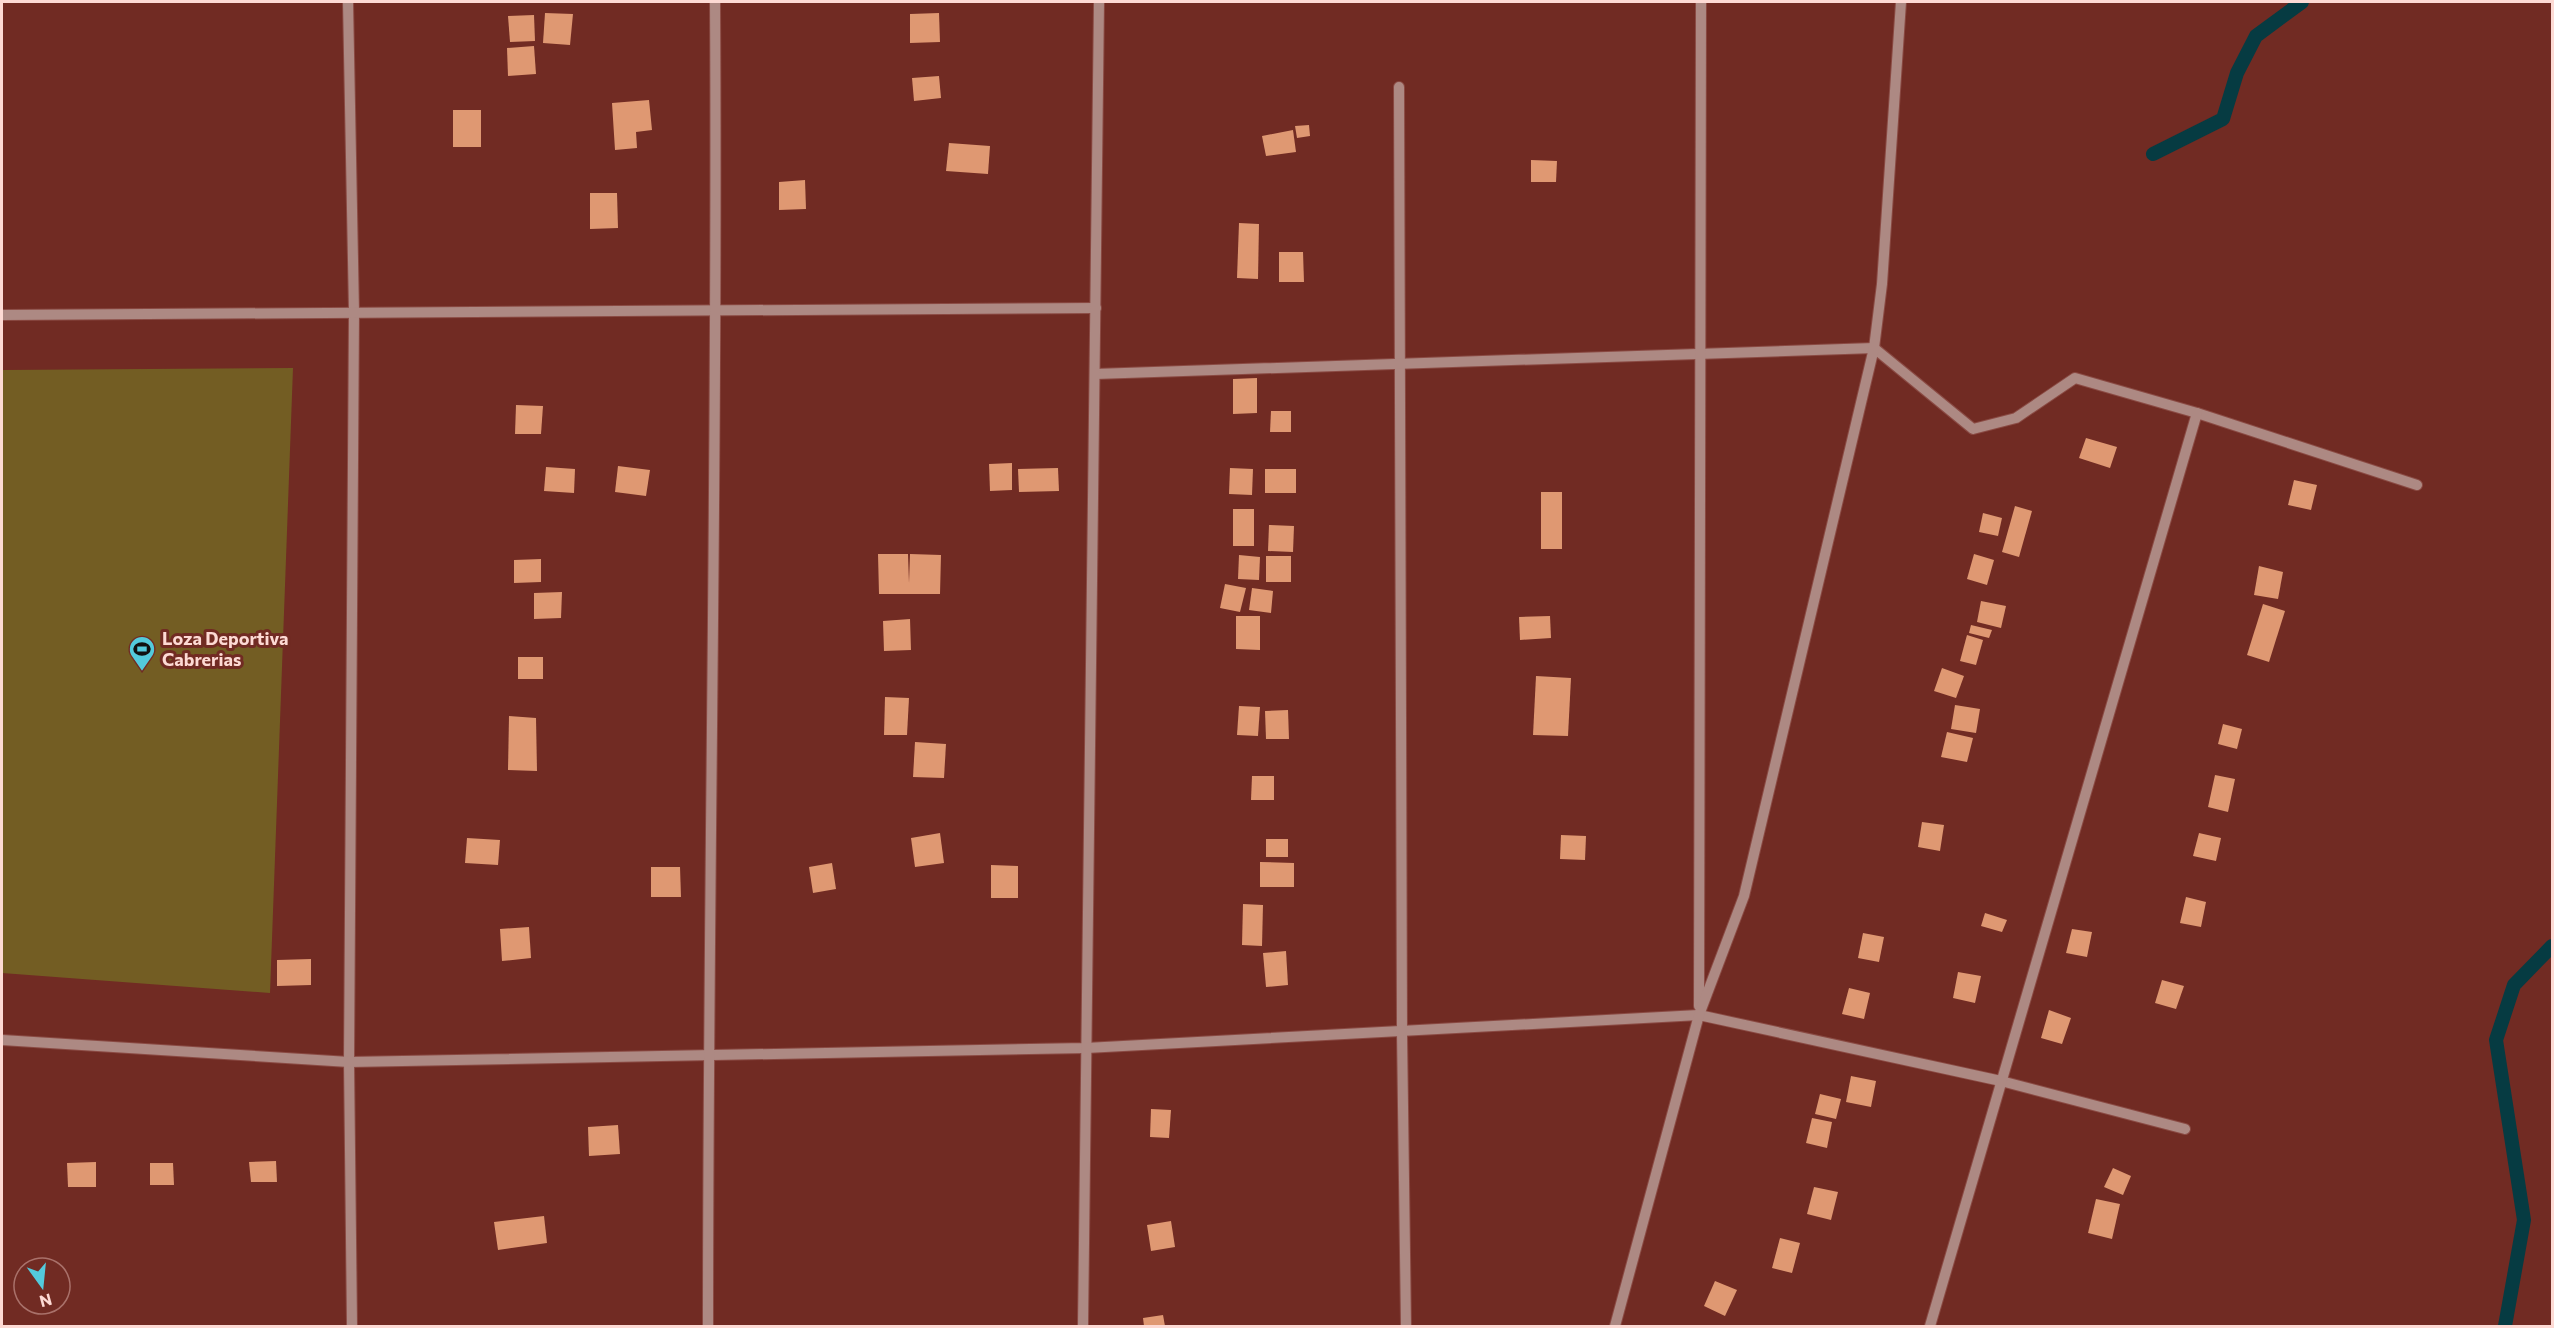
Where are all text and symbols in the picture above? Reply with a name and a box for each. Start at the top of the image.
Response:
place label: Loza Deportiva Cabrerias [162,627,289,670]
sports icon: Loza Deportiva Cabrerias [127,634,157,672]
north arrow [12,1256,72,1316]
text: N [38,1290,54,1312]

